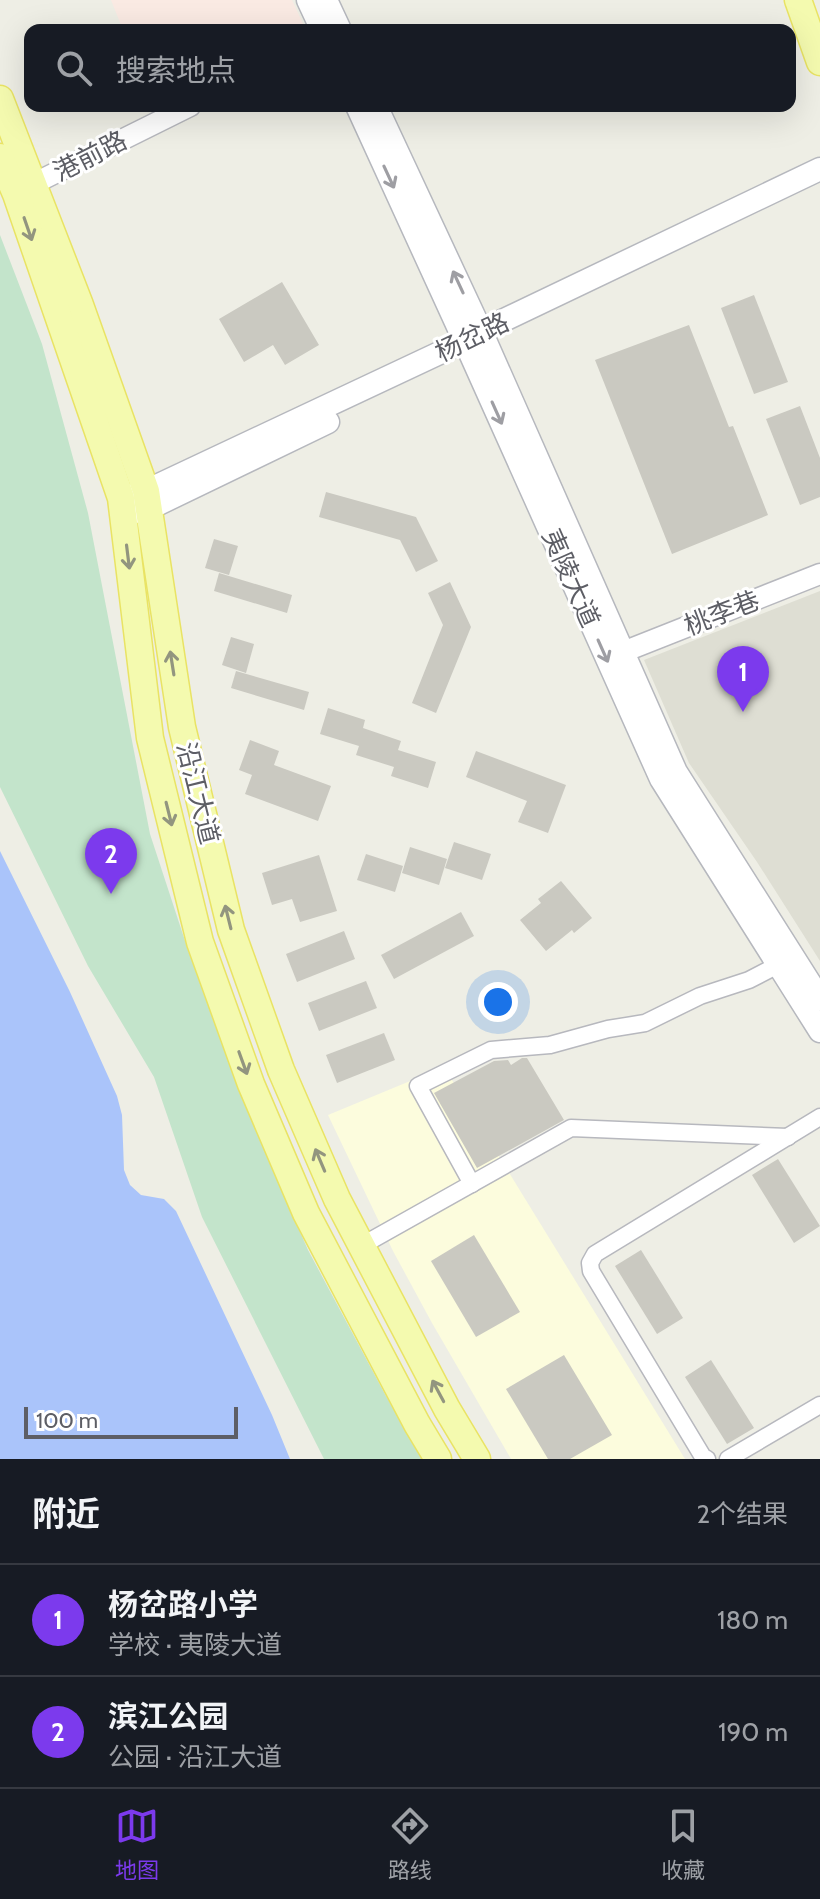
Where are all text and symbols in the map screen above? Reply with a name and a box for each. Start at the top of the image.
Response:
search box [24,24,796,112]
icon: search [52,46,96,90]
text: 搜索地点 [116,52,236,89]
street label: 港前路 [48,124,132,188]
one-way arrow [383,164,398,189]
one-way arrow [22,217,37,242]
one-way arrow [450,270,465,294]
street label: 杨岔路 [430,306,514,368]
one-way arrow [491,401,506,425]
street label: 夷陵大道 [535,524,607,632]
one-way arrow [120,544,135,570]
street label: 桃李巷 [680,584,764,642]
one-way arrow [597,638,612,663]
pin: 1 [717,646,769,712]
one-way arrow [164,651,179,676]
street label: 沿江大道 [170,739,226,847]
one-way arrow [162,800,177,826]
pin: 2 [85,828,137,894]
one-way arrow [220,904,235,930]
your location [478,982,518,1022]
one-way arrow [237,1050,252,1075]
one-way arrow [311,1148,326,1173]
one-way arrow [430,1380,446,1404]
scale bar [24,1403,238,1439]
text: 100 m [36,1407,98,1434]
text: 附近 [32,1493,100,1535]
text: 2个结果 [696,1498,788,1530]
text: 杨岔路小学 [108,1586,258,1623]
text: 1 [53,1604,63,1636]
text: 180 m [717,1604,788,1636]
text: 学校 · 夷陵大道 [108,1629,282,1661]
text: 滨江公园 [108,1698,228,1735]
text: 2 [51,1716,65,1748]
text: 190 m [718,1716,788,1748]
text: 公园 · 沿江大道 [108,1741,282,1773]
tab: 地图 [115,1804,159,1884]
tab: 路线 [388,1804,432,1884]
tab: 收藏 [661,1804,705,1884]

